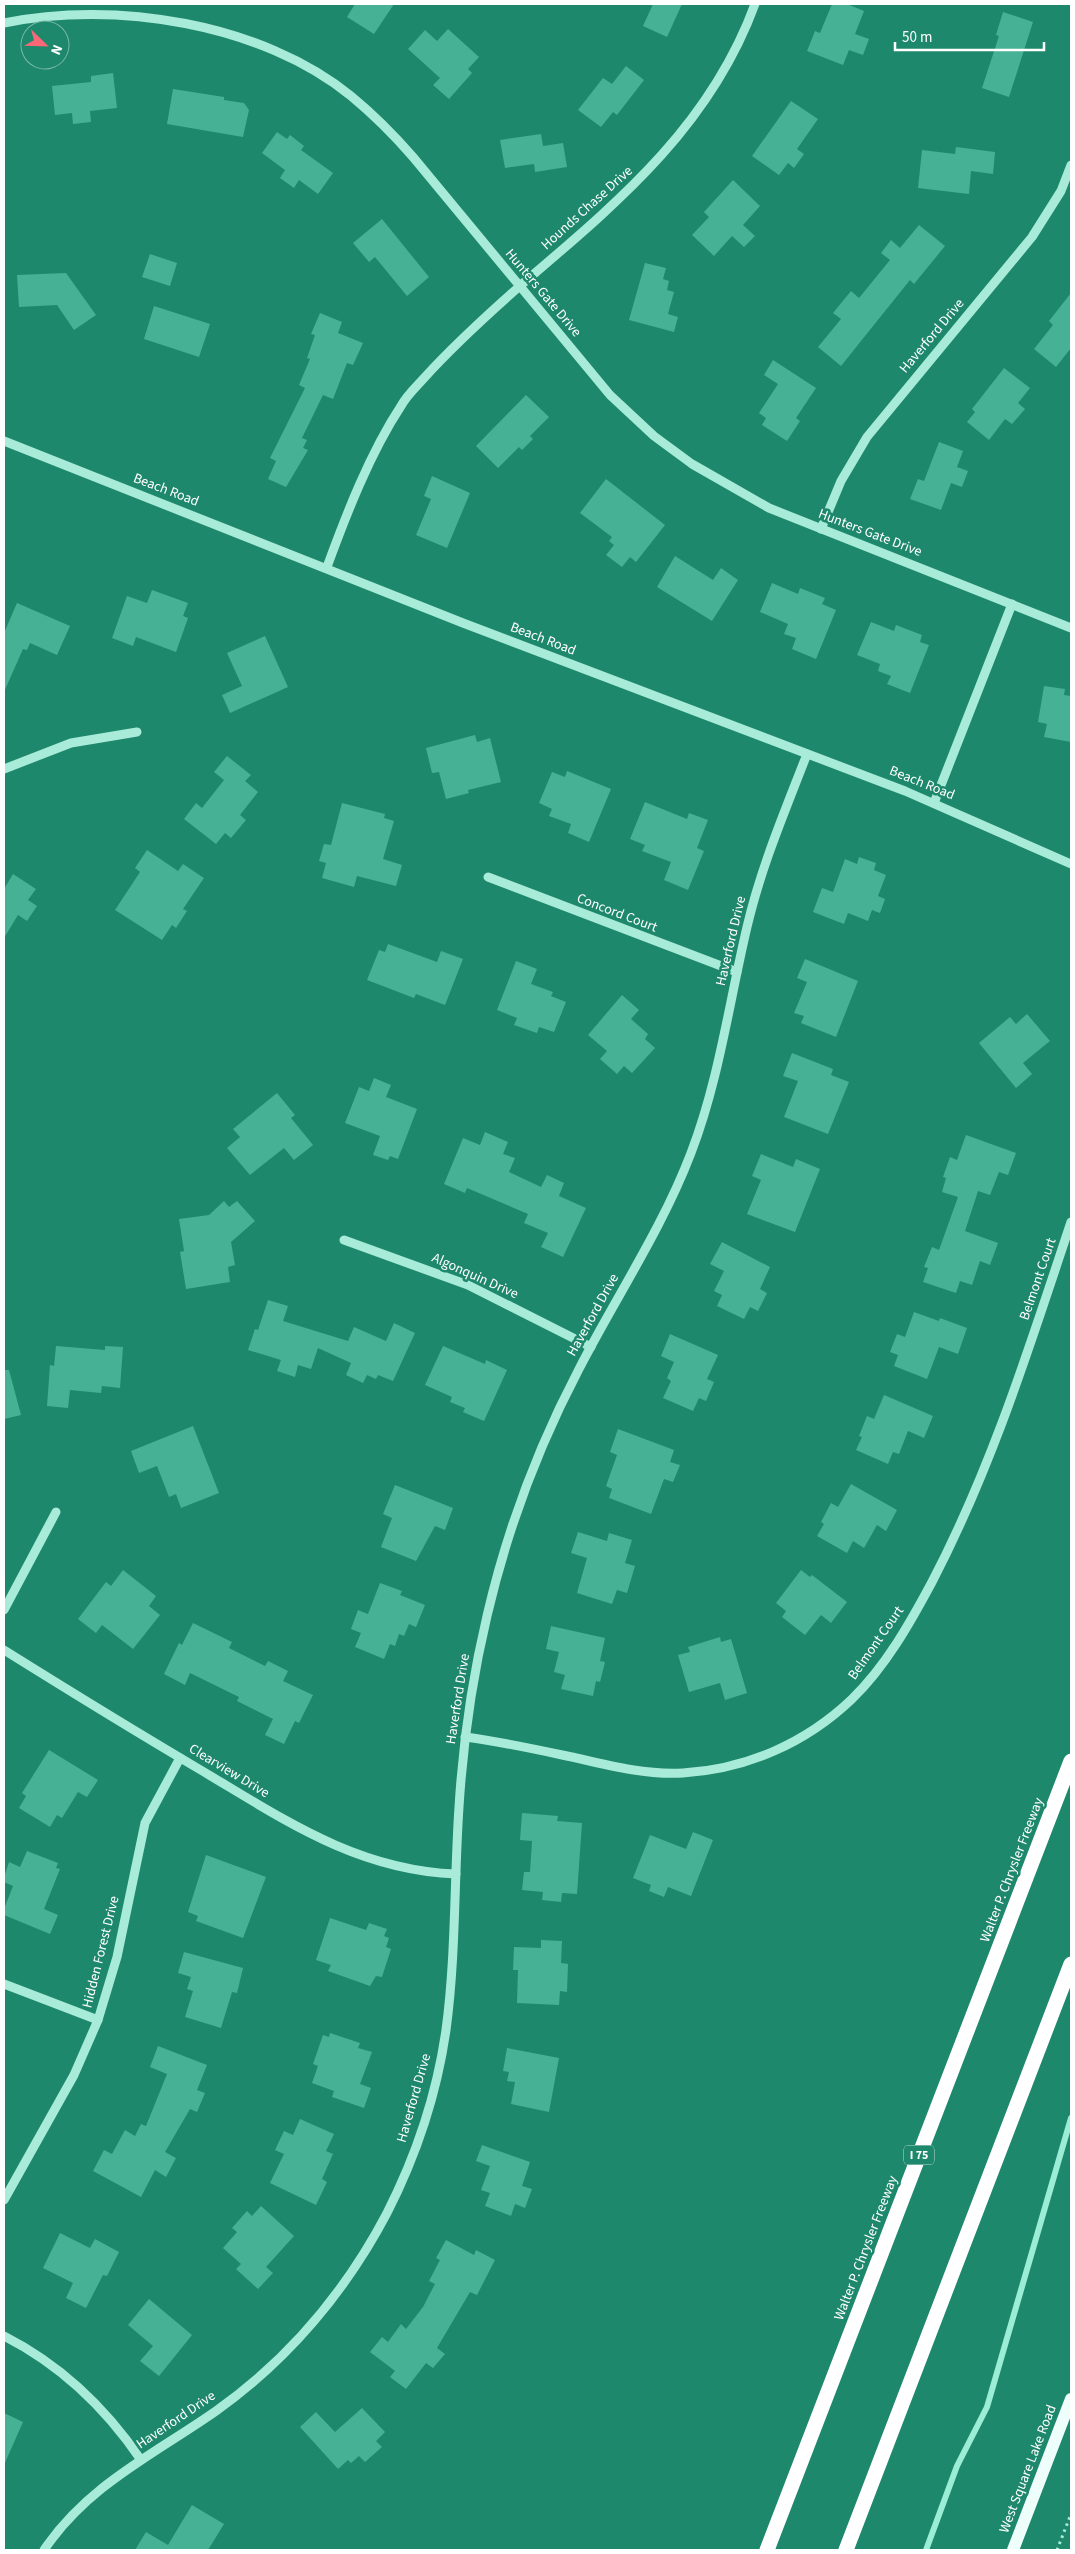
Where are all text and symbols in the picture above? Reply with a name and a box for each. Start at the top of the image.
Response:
north arrow [20,20,70,70]
scale bar [895,20,1044,52]
text: 50 m [902,27,932,48]
text: N [45,41,67,58]
street label: Hounds Chase Drive [537,161,637,255]
street label: Hunters Gate Drive [500,245,586,341]
street label: Haverford Drive [895,294,969,378]
street label: Beach Road [130,468,202,512]
street label: Hunters Gate Drive [815,504,925,562]
street label: Beach Road [507,617,579,661]
street label: Beach Road [886,761,958,805]
street label: Concord Court [574,888,661,938]
street label: Haverford Drive [711,894,751,988]
street label: Belmont Court [1015,1235,1062,1323]
street label: Algonquin Drive [428,1248,522,1304]
street label: Haverford Drive [562,1270,624,1360]
street label: Belmont Court [843,1602,909,1684]
street label: Haverford Drive [441,1652,475,1746]
street label: Clearview Drive [185,1739,273,1803]
street label: Walter P. Chrysler Freeway [975,1794,1049,1945]
street label: Hidden Forest Drive [77,1894,125,2010]
street label: Haverford Drive [392,2051,436,2145]
road number: I 75 [904,2146,934,2164]
street label: Walter P. Chrysler Freeway [829,2172,903,2323]
street label: Haverford Drive [132,2386,220,2454]
street label: West Square Lake Road [994,2402,1062,2536]

